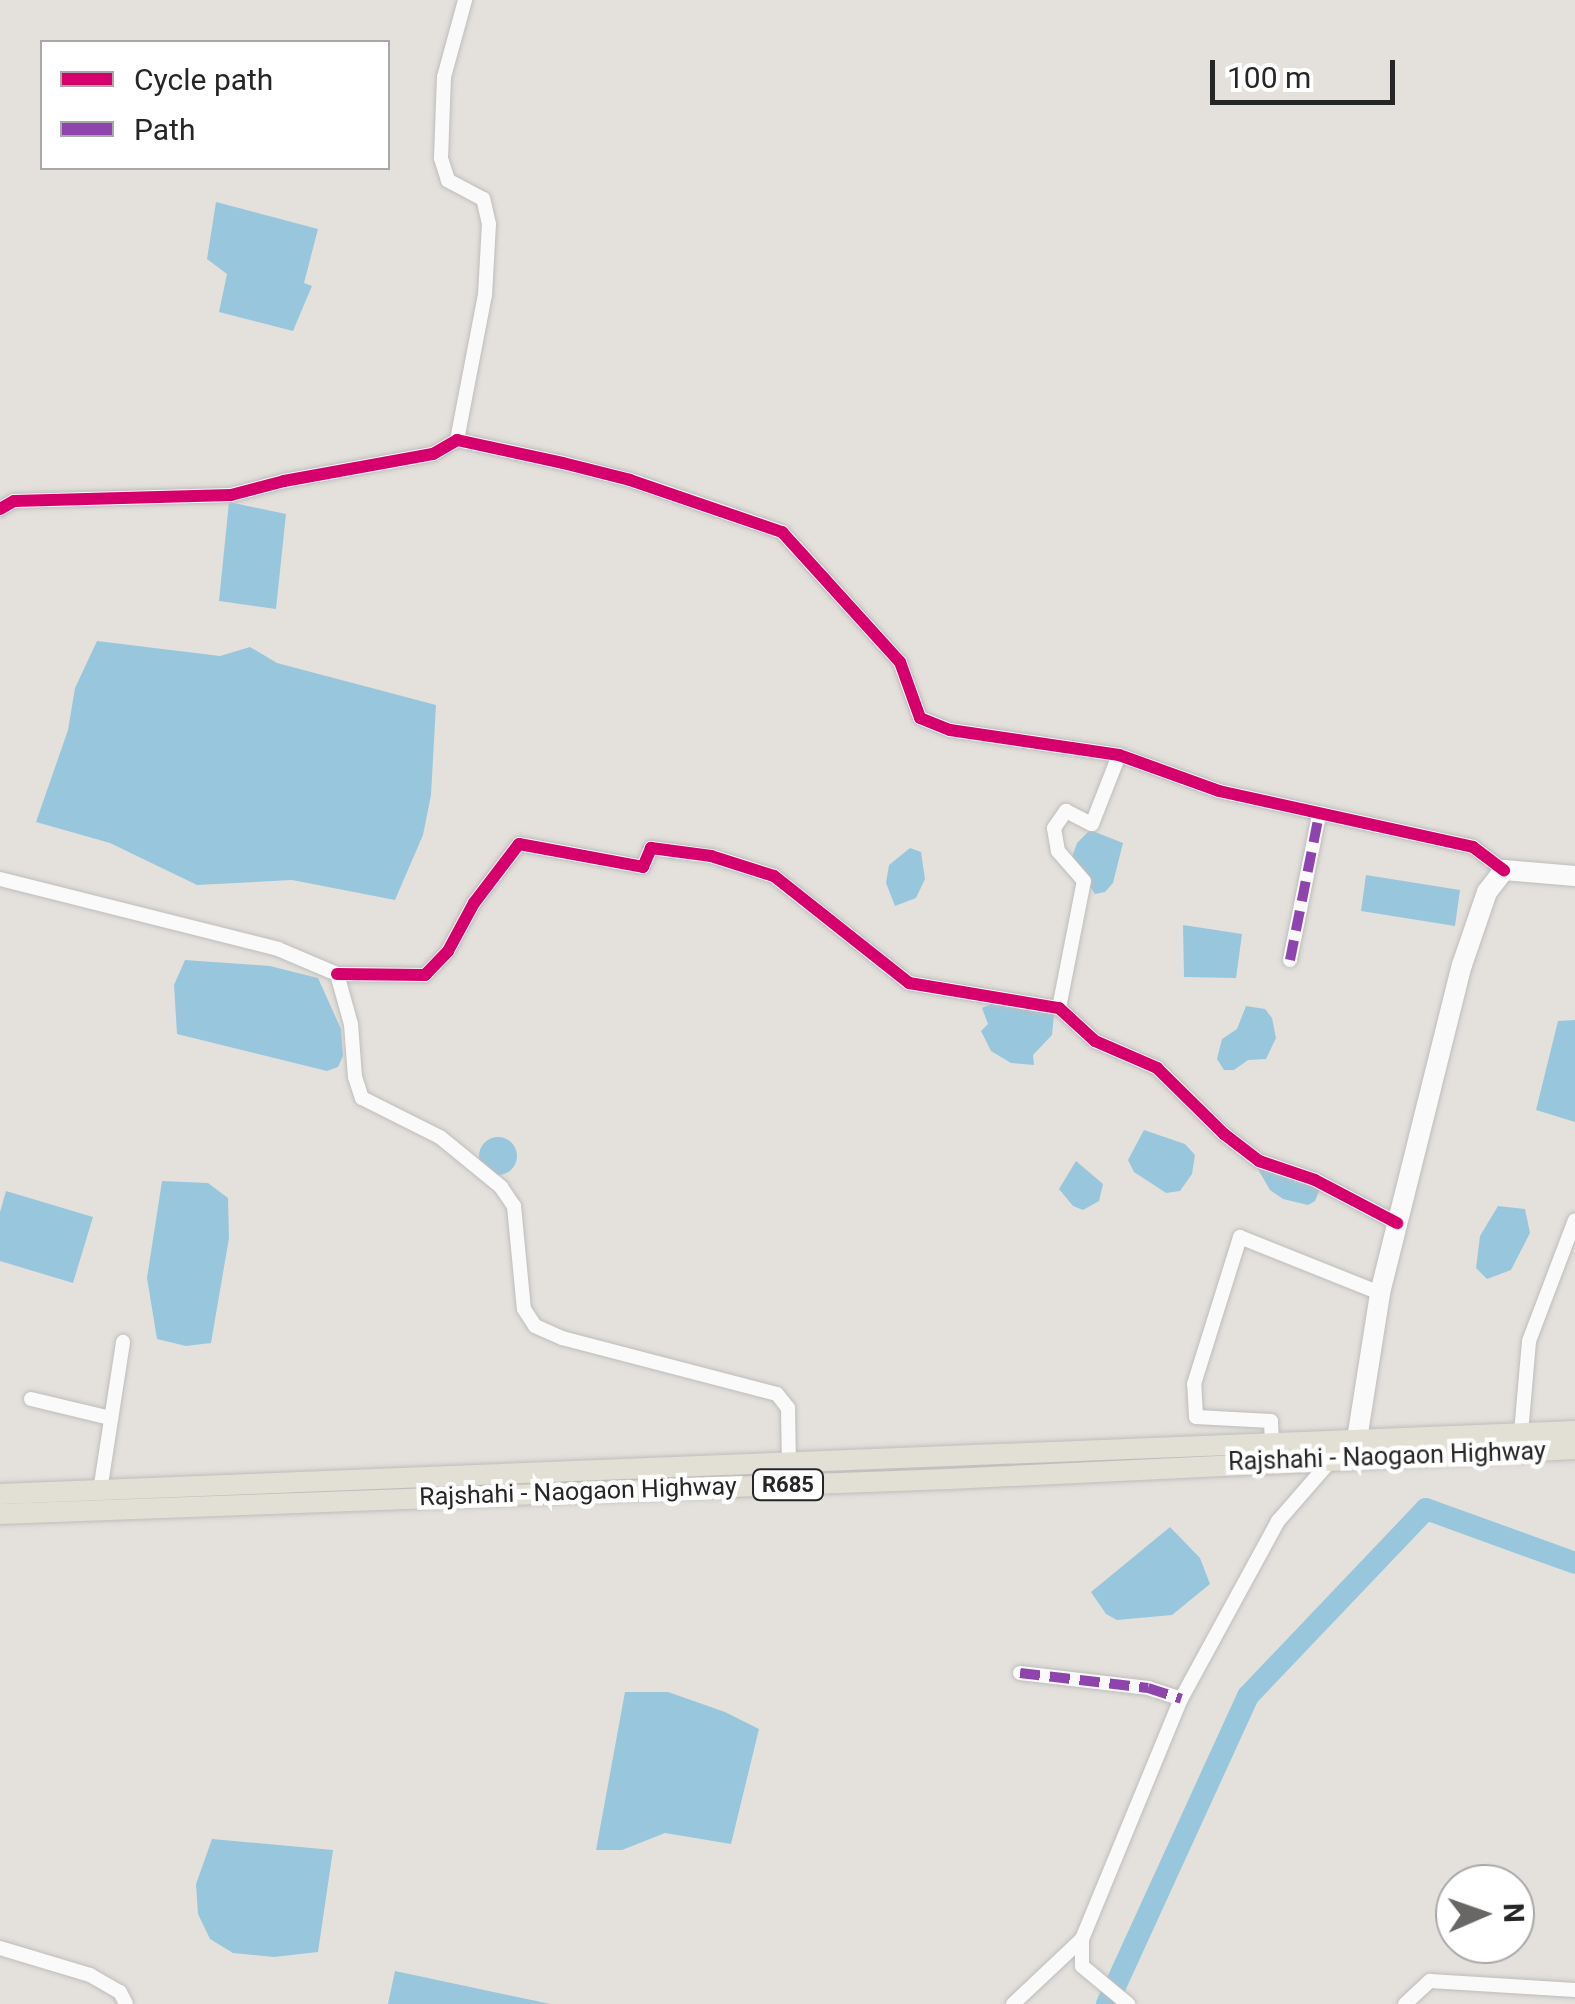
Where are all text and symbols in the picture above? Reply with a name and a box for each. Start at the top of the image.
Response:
legend [40,40,390,170]
scale bar [1215,40,1400,102]
text: 100 m [1227,60,1311,95]
text: Cycle path [134,62,273,97]
text: Path [134,112,195,147]
street label: Rajshahi - Naogaon Highway [1228,1436,1546,1478]
road number: R685 [750,1468,826,1502]
street label: Rajshahi - Naogaon Highway [419,1471,737,1513]
north arrow [1435,1864,1535,1964]
text: N [1497,1903,1530,1923]

